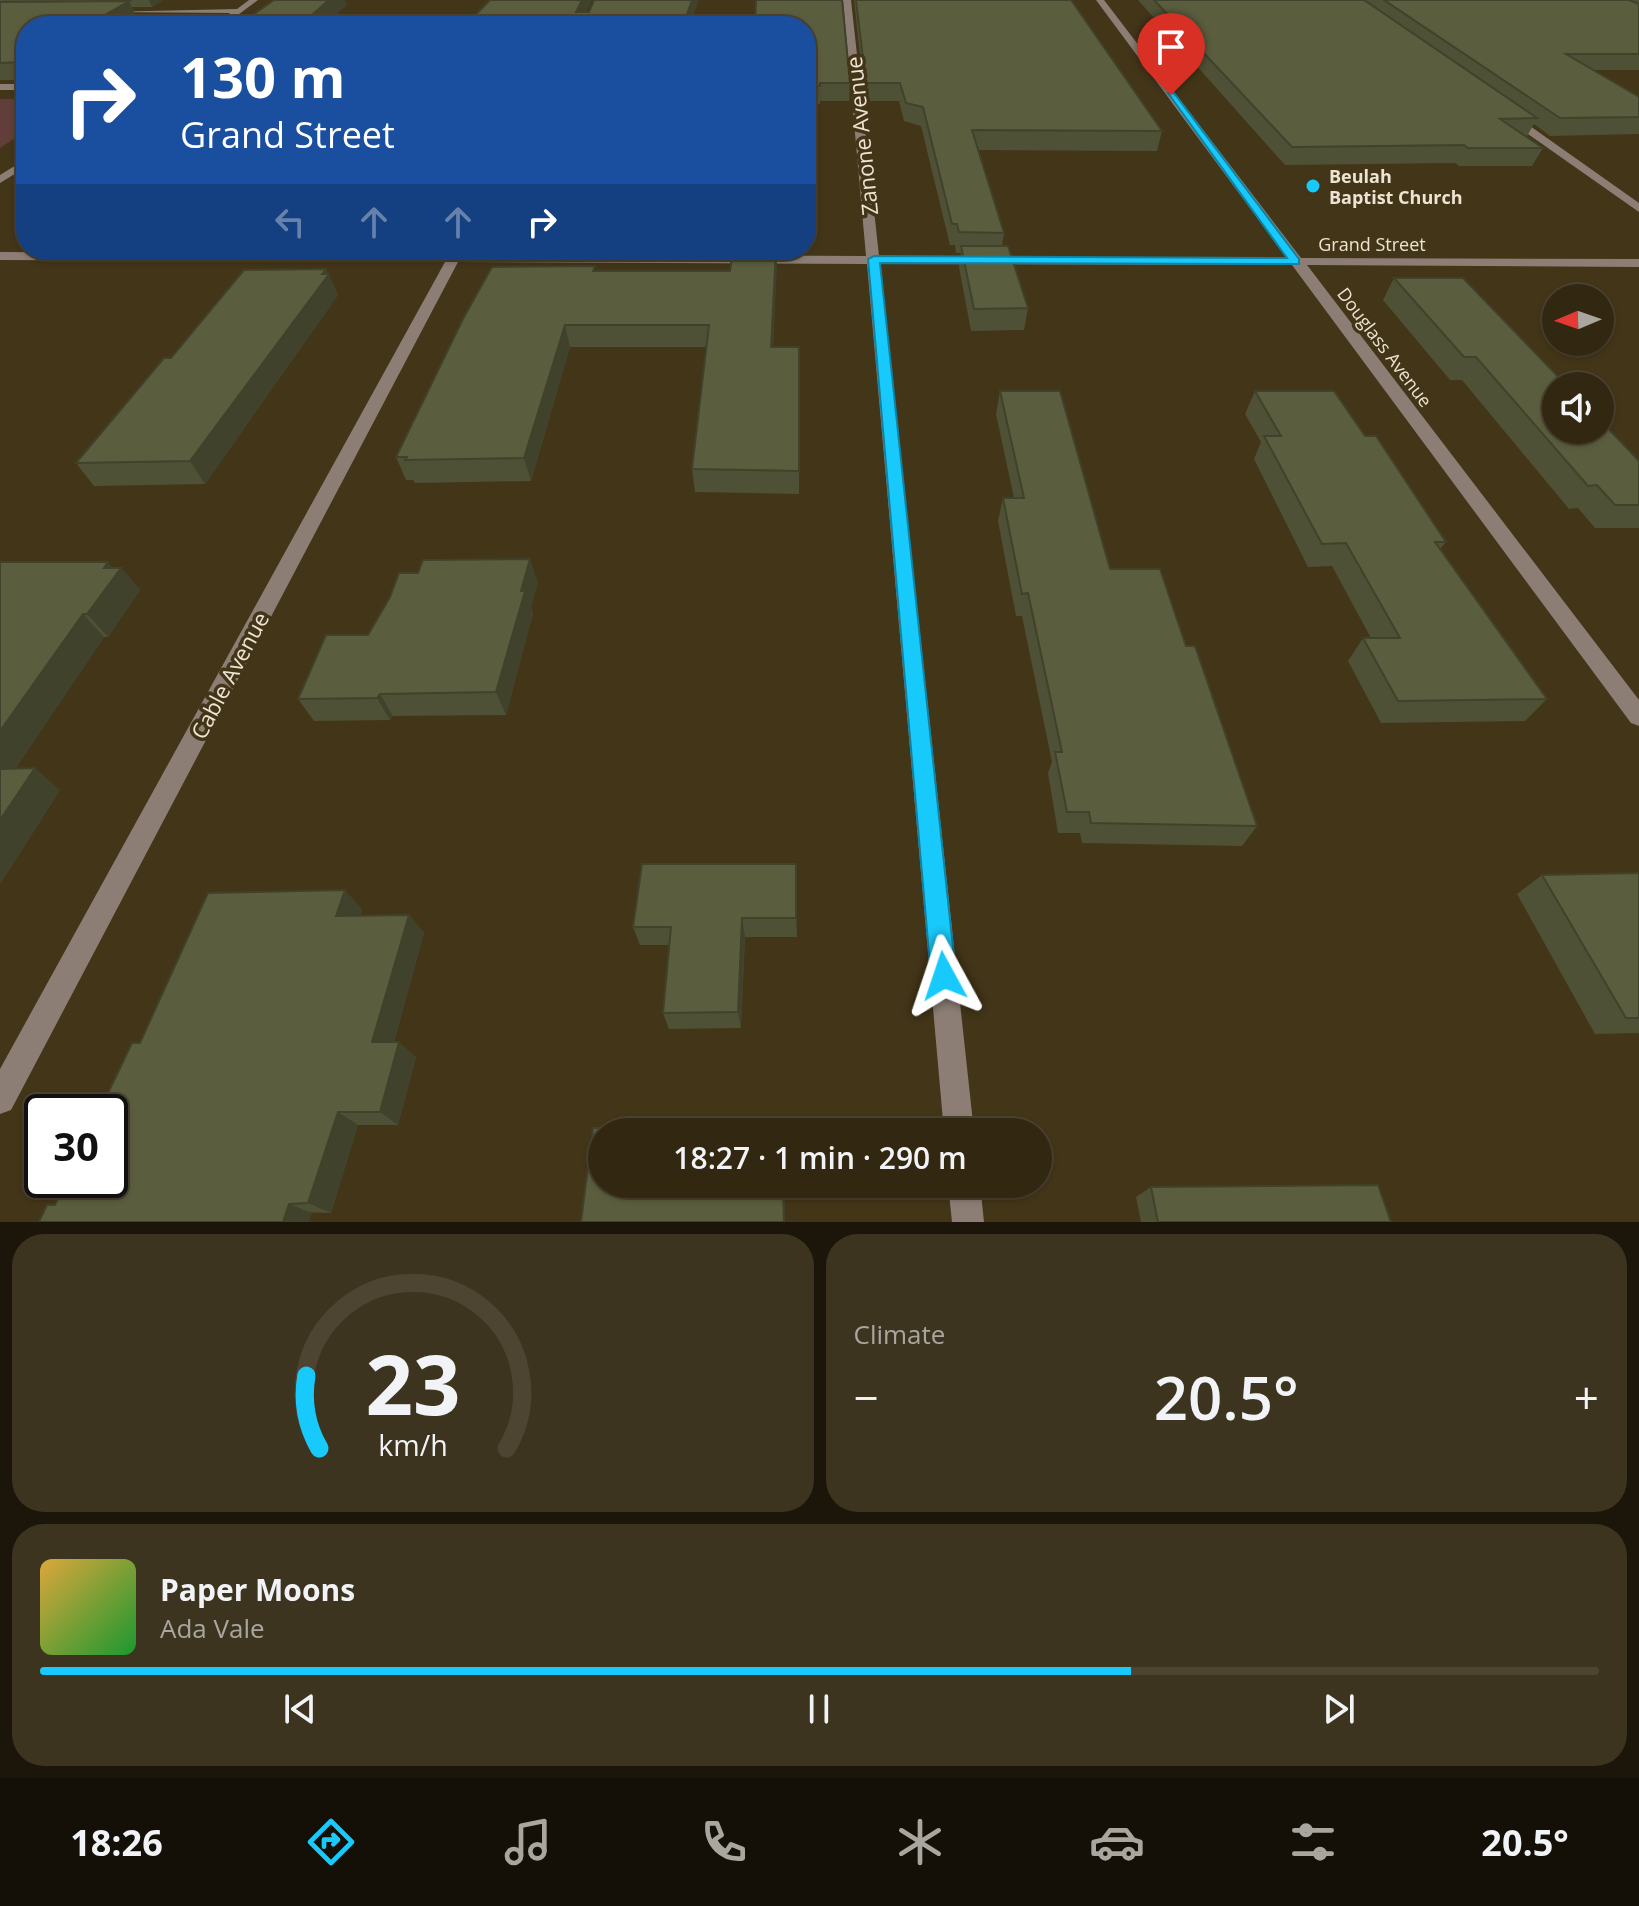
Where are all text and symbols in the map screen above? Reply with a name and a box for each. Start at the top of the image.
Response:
pin [1137,13,1205,95]
icon: arrive [1149,25,1193,69]
text: 130 m [180,38,346,114]
icon: right [48,48,152,152]
street label: Zanone Avenue [838,55,884,217]
text: Grand Street [180,110,395,159]
place label: Beulah Baptist Church [1329,164,1463,209]
marker: Beulah Baptist Church [1304,177,1322,195]
icon: left [268,200,312,244]
icon: ahead [352,200,396,244]
icon: ahead [436,200,480,244]
icon: right [520,200,564,244]
street label: Grand Street [1318,232,1426,256]
street label: Douglass Avenue [1332,282,1438,412]
north arrow [1542,284,1614,356]
map controls [1542,284,1614,444]
button: sound [1542,372,1614,444]
street label: Cable Avenue [183,606,275,744]
position arrow [902,934,986,1018]
speed limit sign: 30 [24,1094,128,1198]
text: 18:27 · 1 min · 290 m [673,1137,967,1178]
text: Climate [854,1316,945,1352]
text: 23 [365,1326,460,1439]
text: 20.5° [1154,1356,1299,1438]
text: − [854,1367,879,1427]
text: + [1574,1367,1599,1427]
text: km/h [378,1425,447,1464]
text: Paper Moons [160,1569,355,1610]
text: Ada Vale [160,1610,265,1646]
icon: previous [278,1687,322,1731]
icon: pause [797,1687,841,1731]
icon: next [1317,1687,1361,1731]
icon: directions [303,1814,359,1870]
icon: music [500,1814,556,1870]
icon: phone [696,1814,752,1870]
icon: climate [892,1814,948,1870]
icon: car [1089,1814,1145,1870]
icon: filters [1285,1814,1341,1870]
text: 18:26 [70,1818,163,1867]
text: 20.5° [1481,1818,1569,1867]

